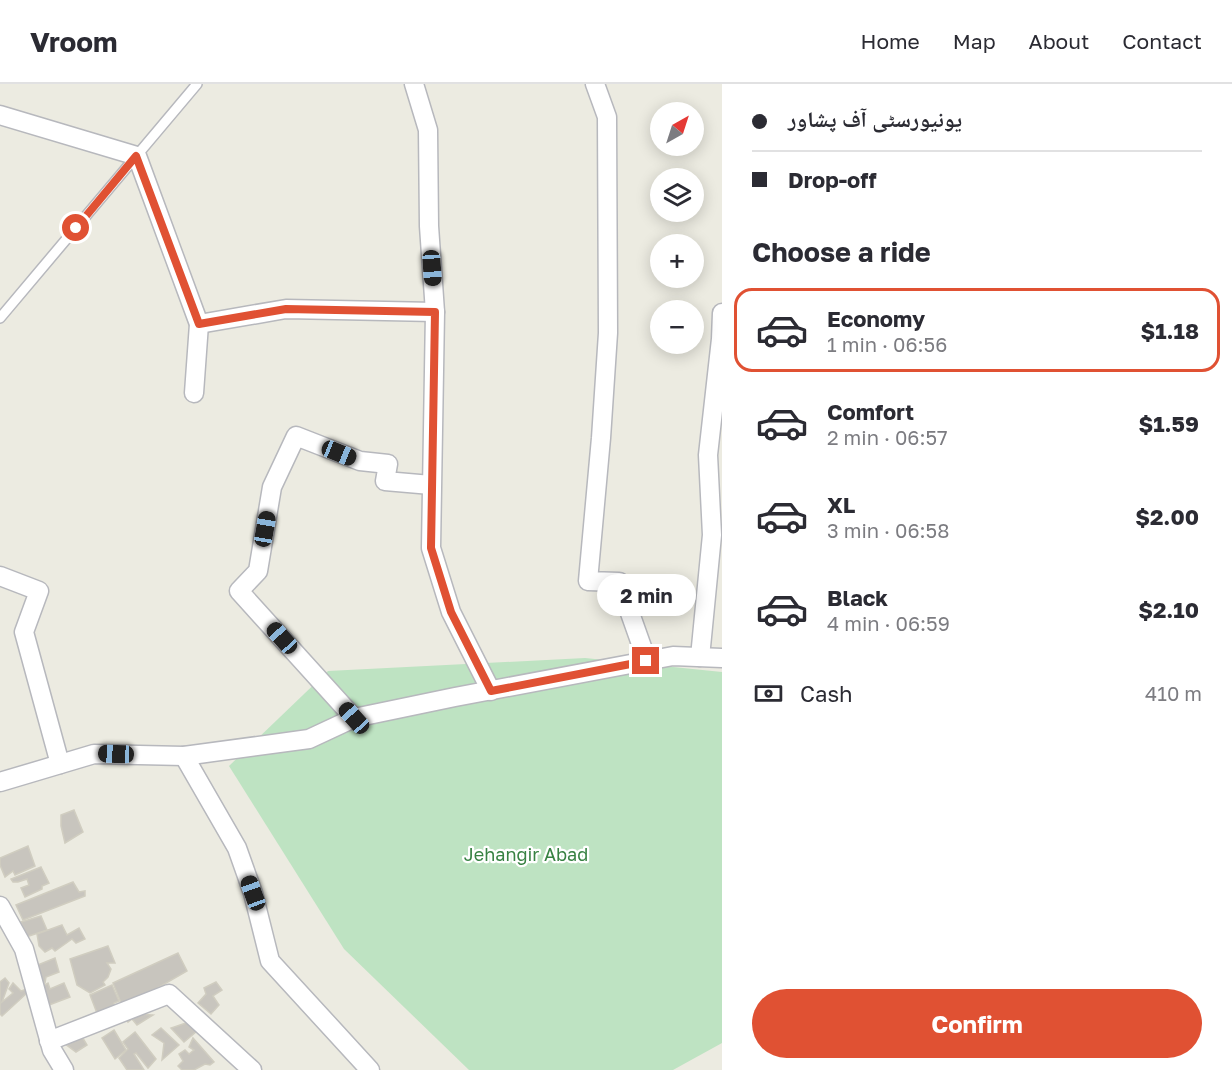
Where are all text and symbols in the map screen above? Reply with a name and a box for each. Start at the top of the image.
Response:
text: Vroom [30,25,118,58]
text: Home [860,28,920,54]
text: Map [953,28,996,54]
text: About [1029,28,1089,54]
text: Contact [1122,28,1202,54]
north arrow [650,102,704,156]
map controls [650,102,704,354]
text: یونیورسٹی آف پشاور [788,105,962,132]
text: Drop-off [788,166,877,193]
button: layers [650,168,704,222]
route start [62,214,89,241]
button: + [650,234,704,288]
text: Choose a ride [752,236,931,268]
car [422,249,442,287]
button: − [650,300,704,354]
icon: car [755,303,809,357]
text: Economy [827,305,925,332]
text: $1.18 [1140,317,1199,344]
text: 1 min · 06:56 [827,332,947,356]
icon: car [755,396,809,450]
text: Comfort [827,398,914,425]
text: $1.59 [1138,410,1199,437]
text: 2 min · 06:57 [827,425,948,449]
car [319,438,359,468]
icon: car [755,489,809,543]
text: XL [827,491,855,518]
text: $2.00 [1135,503,1199,530]
car [253,510,277,548]
text: 3 min · 06:58 [827,518,949,542]
callout: 2 min [596,574,696,616]
icon: car [755,582,809,636]
text: 2 min [620,583,673,607]
text: Black [827,584,888,611]
text: $2.10 [1138,596,1199,623]
text: 4 min · 06:59 [827,611,950,635]
car [263,619,301,657]
route end [632,647,659,674]
icon: cash [752,677,785,710]
text: Cash [800,680,853,707]
text: 410 m [1145,681,1202,705]
car [335,699,373,737]
car [98,744,134,764]
park label: Jehangir Abad [464,843,588,865]
car [238,873,268,913]
button: Confirm [752,989,1202,1058]

